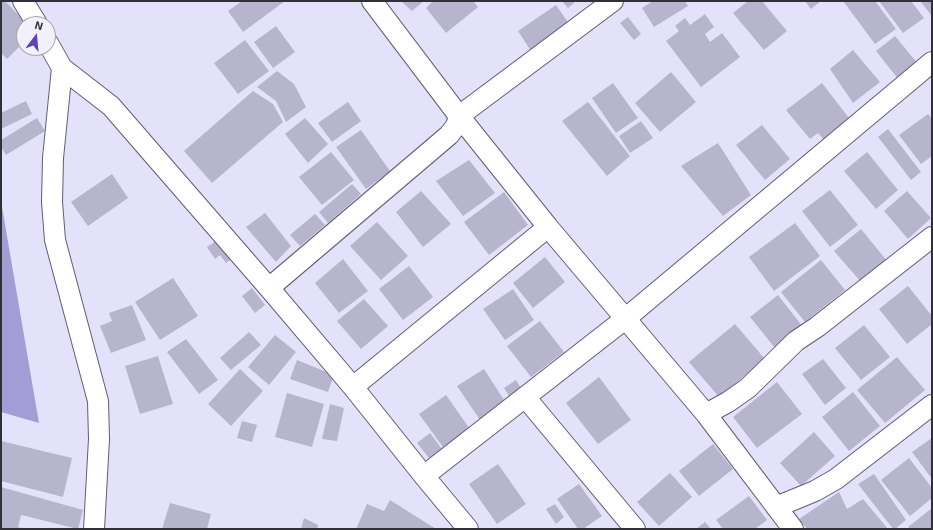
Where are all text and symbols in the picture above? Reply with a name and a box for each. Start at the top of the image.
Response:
north arrow [16,16,56,56]
text: N [34,18,45,32]

